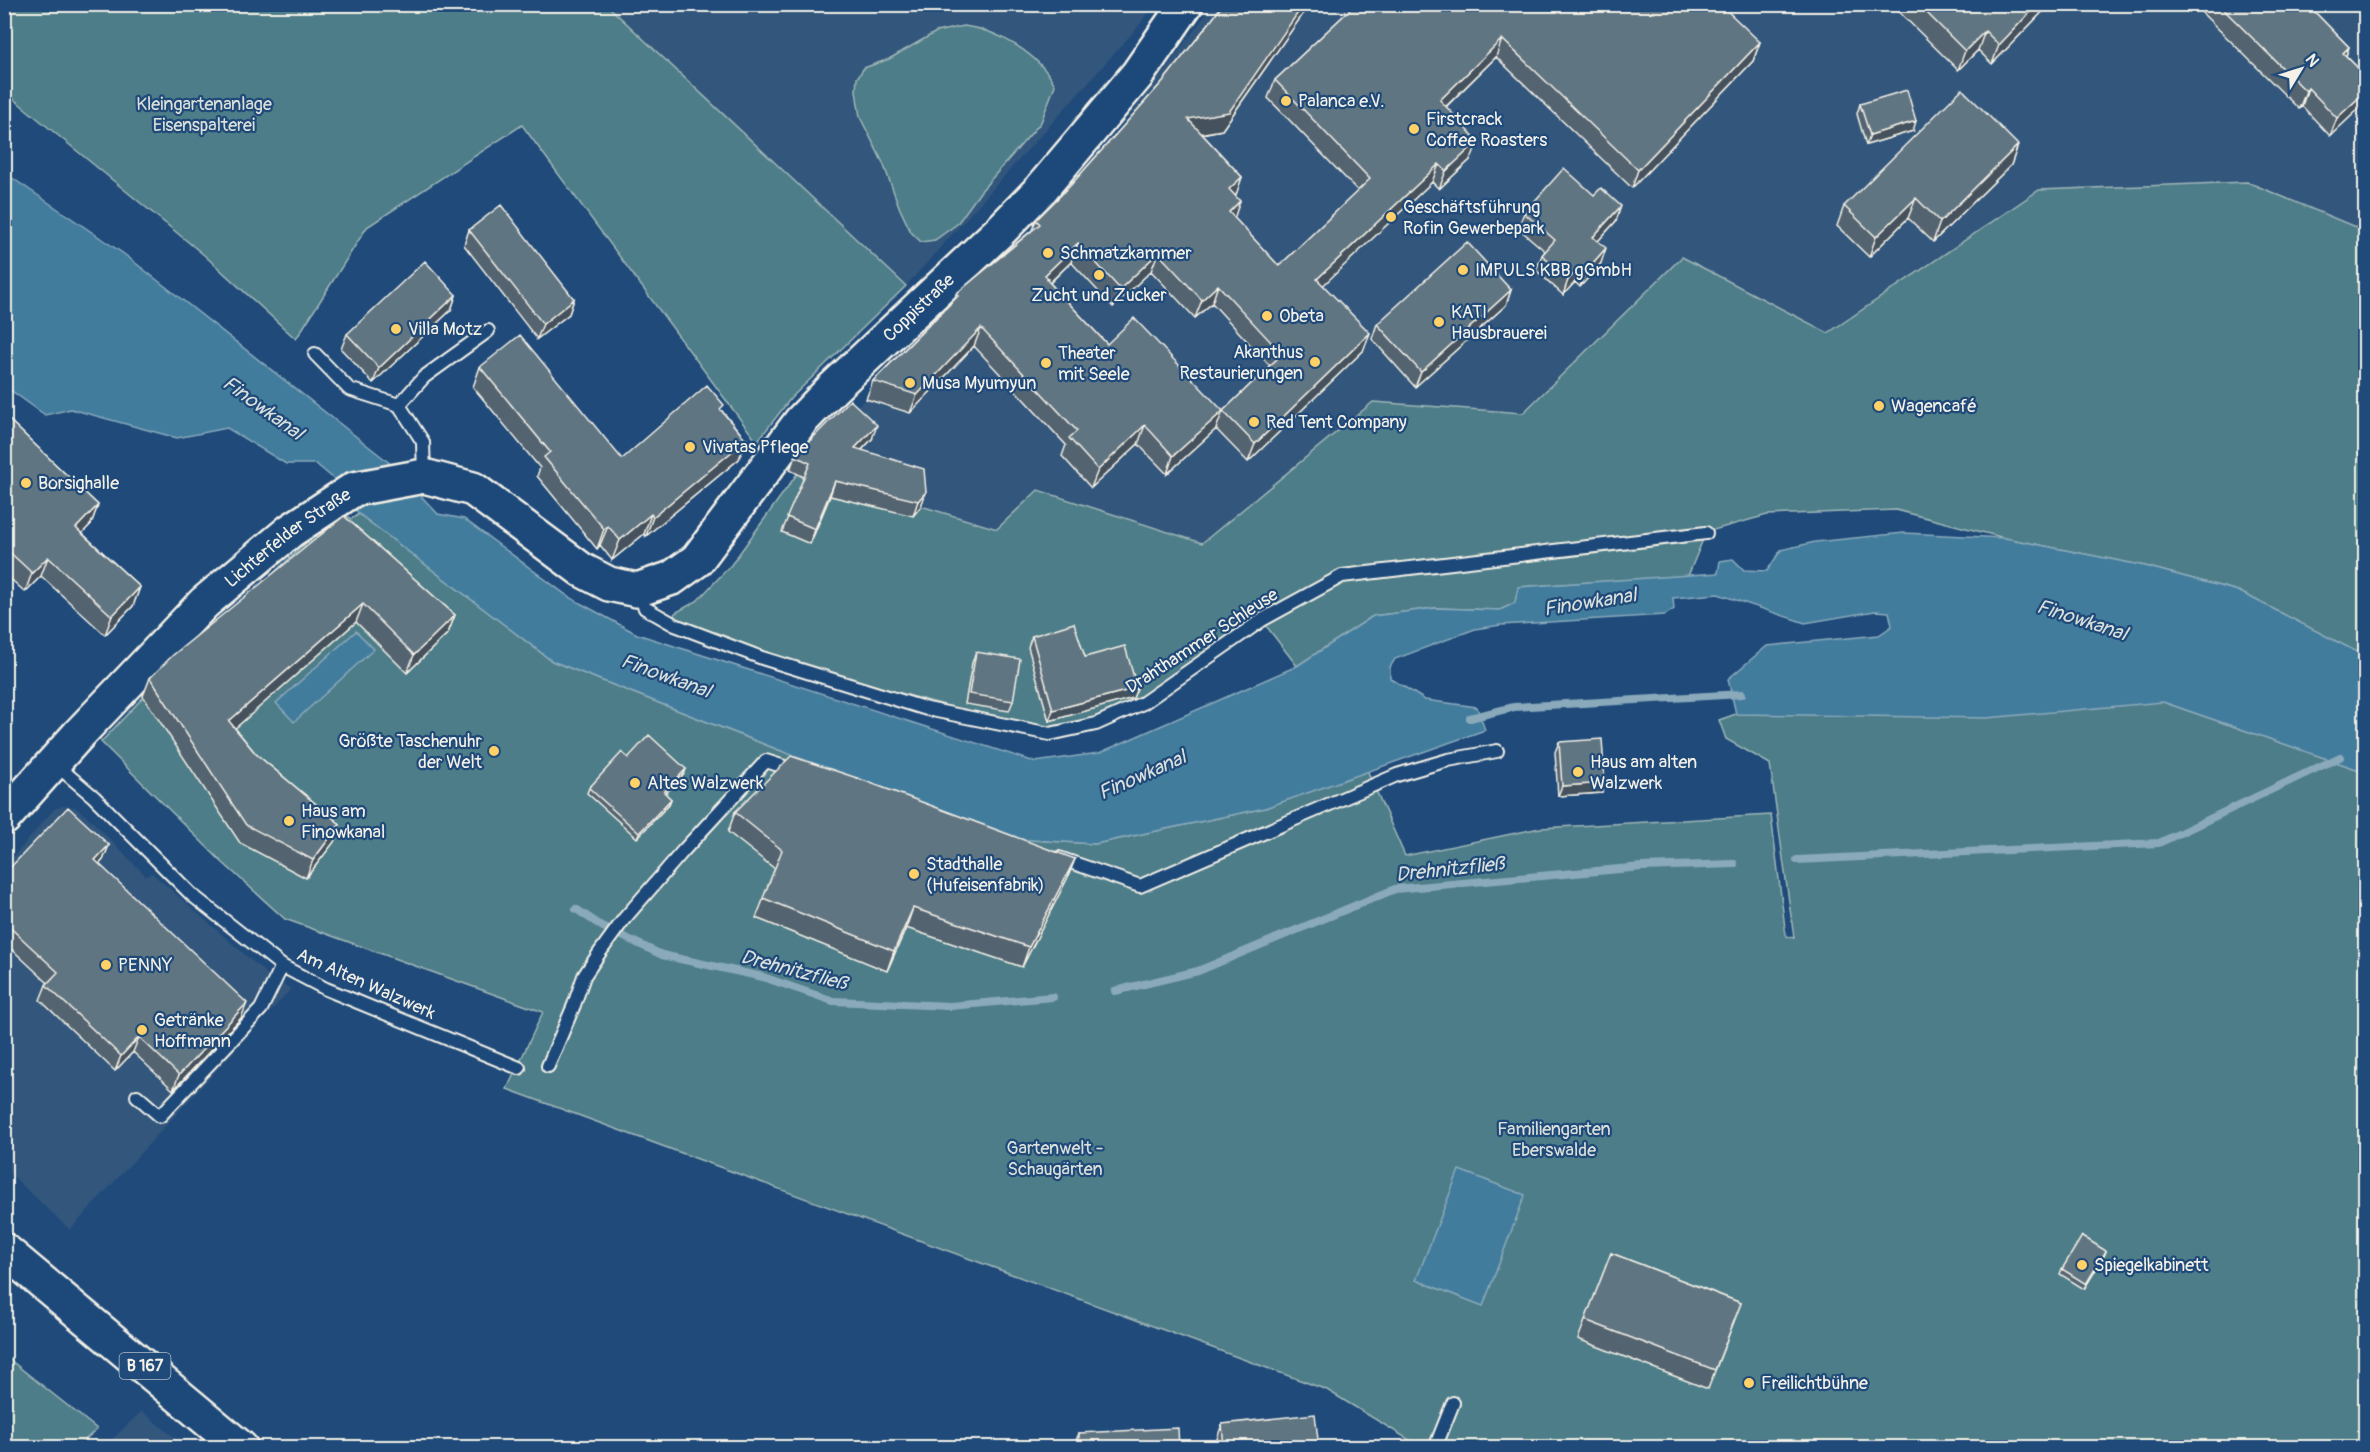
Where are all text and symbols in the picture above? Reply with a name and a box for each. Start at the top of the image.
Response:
north arrow [2271,39,2331,99]
text: N [2301,50,2323,71]
place label: Palanca e.V. [1298,90,1384,113]
park label: Kleingartenanlage Eisenspalterei [136,93,272,137]
marker: Palanca e.V. [1279,94,1293,108]
place label: Firstcrack Coffee Roasters [1426,108,1547,152]
marker: Firstcrack Coffee Roasters [1407,122,1421,136]
place label: Geschäftsführung Rofin Gewerbepark [1403,196,1545,240]
marker: Geschäftsführung Rofin Gewerbepark [1384,210,1398,224]
place label: Schmatzkammer [1060,242,1192,265]
marker: Schmatzkammer [1041,246,1055,260]
place label: IMPULS KBB gGmbH [1475,259,1632,282]
marker: IMPULS KBB gGmbH [1456,263,1470,277]
street label: Coppistraße [878,268,959,347]
marker: Zucht und Zucker [1092,268,1106,282]
place label: Zucht und Zucker [1031,284,1167,307]
place label: KATI Hausbrauerei [1451,301,1547,345]
place label: Obeta [1279,305,1324,328]
marker: Obeta [1260,309,1274,323]
marker: KATI Hausbrauerei [1432,315,1446,329]
place label: Villa Motz [408,318,482,341]
marker: Villa Motz [389,322,403,336]
place label: Akanthus Restaurierungen [1179,341,1303,385]
place label: Theater mit Seele [1058,342,1130,386]
marker: Akanthus Restaurierungen [1308,355,1322,369]
marker: Theater mit Seele [1039,356,1053,370]
water label: Finowkanal [218,370,310,447]
place label: Musa Myumyun [922,372,1036,395]
marker: Musa Myumyun [903,376,917,390]
place label: Wagencafé [1891,395,1977,418]
marker: Wagencafé [1872,399,1886,413]
place label: Red Tent Company [1266,411,1407,434]
marker: Red Tent Company [1247,415,1261,429]
place label: Vivatas Pflege [702,436,808,459]
marker: Vivatas Pflege [683,440,697,454]
place label: Borsighalle [38,472,119,495]
marker: Borsighalle [19,476,33,490]
street label: Lichterfelder Straße [220,483,355,592]
water label: Finowkanal [1542,582,1640,622]
street label: Drahthammer Schleuse [1122,583,1283,699]
water label: Finowkanal [2034,594,2132,647]
water label: Finowkanal [618,648,716,705]
place label: Größte Taschenuhr der Welt [338,730,483,774]
marker: Größte Taschenuhr der Welt [487,744,501,758]
water label: Finowkanal [1094,744,1192,805]
place label: Haus am alten Walzwerk [1590,751,1697,795]
marker: Haus am alten Walzwerk [1571,765,1585,779]
place label: Altes Walzwerk [647,772,764,795]
marker: Altes Walzwerk [628,776,642,790]
place label: Haus am Finowkanal [301,800,385,844]
marker: Haus am Finowkanal [282,814,296,828]
water label: Drehnitzfließ [1394,851,1508,887]
place label: Stadthalle (Hufeisenfabrik) [926,853,1045,897]
marker: Stadthalle (Hufeisenfabrik) [907,867,921,881]
street label: Am Alten Walzwerk [293,943,439,1025]
water label: Drehnitzfließ [738,944,852,997]
place label: PENNY [118,954,173,977]
marker: PENNY [99,958,113,972]
place label: Getränke Hoffmann [154,1009,231,1053]
marker: Getränke Hoffmann [135,1023,149,1037]
park label: Familiengarten Eberswalde [1497,1118,1611,1162]
park label: Gartenwelt - Schaugärten [1007,1137,1103,1181]
place label: Spiegelkabinett [2094,1254,2209,1277]
marker: Spiegelkabinett [2075,1258,2089,1272]
road number: B 167 [120,1353,170,1379]
place label: Freilichtbühne [1761,1372,1868,1395]
marker: Freilichtbühne [1742,1376,1756,1390]

